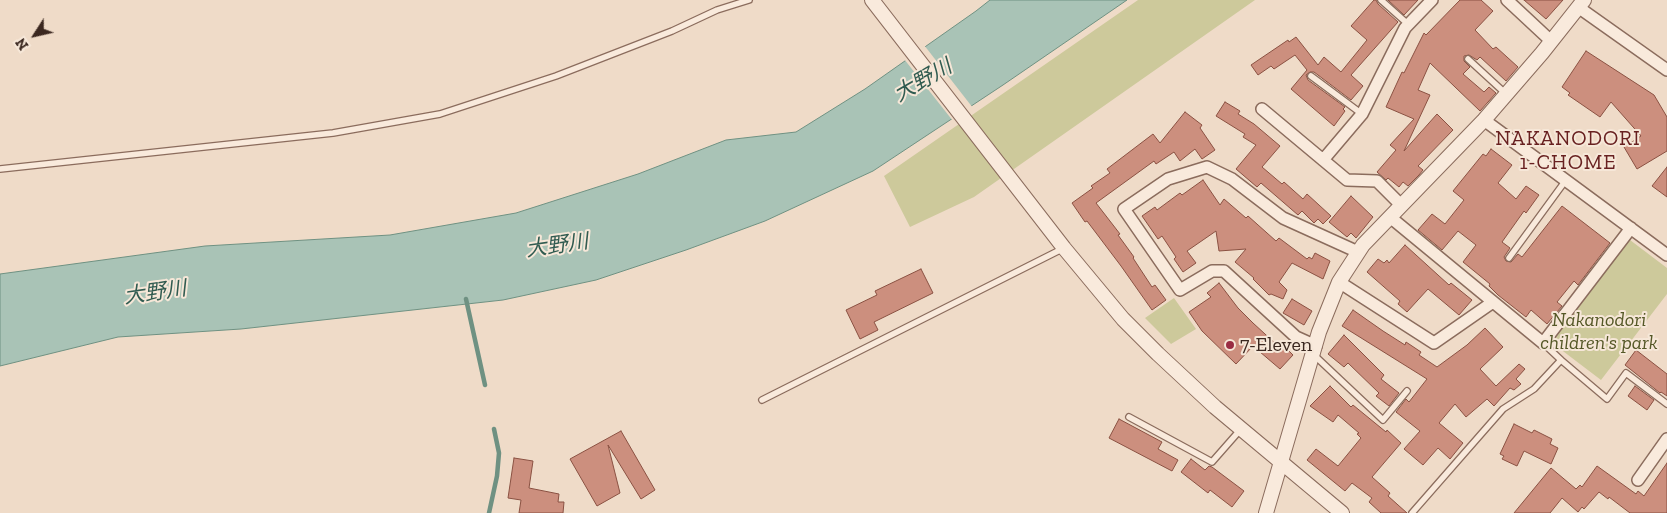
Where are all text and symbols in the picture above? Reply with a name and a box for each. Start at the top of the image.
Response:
north arrow [10,10,60,60]
text: N [12,35,32,53]
water label: 大野川 [889,54,957,108]
district label: NAKANODORI 1-CHOME [1494,126,1642,176]
water label: 大野川 [524,229,590,263]
water label: 大野川 [122,276,188,310]
park label: Nakanodori children's park [1540,308,1658,355]
place label: 7-Eleven [1240,333,1312,357]
marker: 7-Eleven [1224,339,1236,351]

